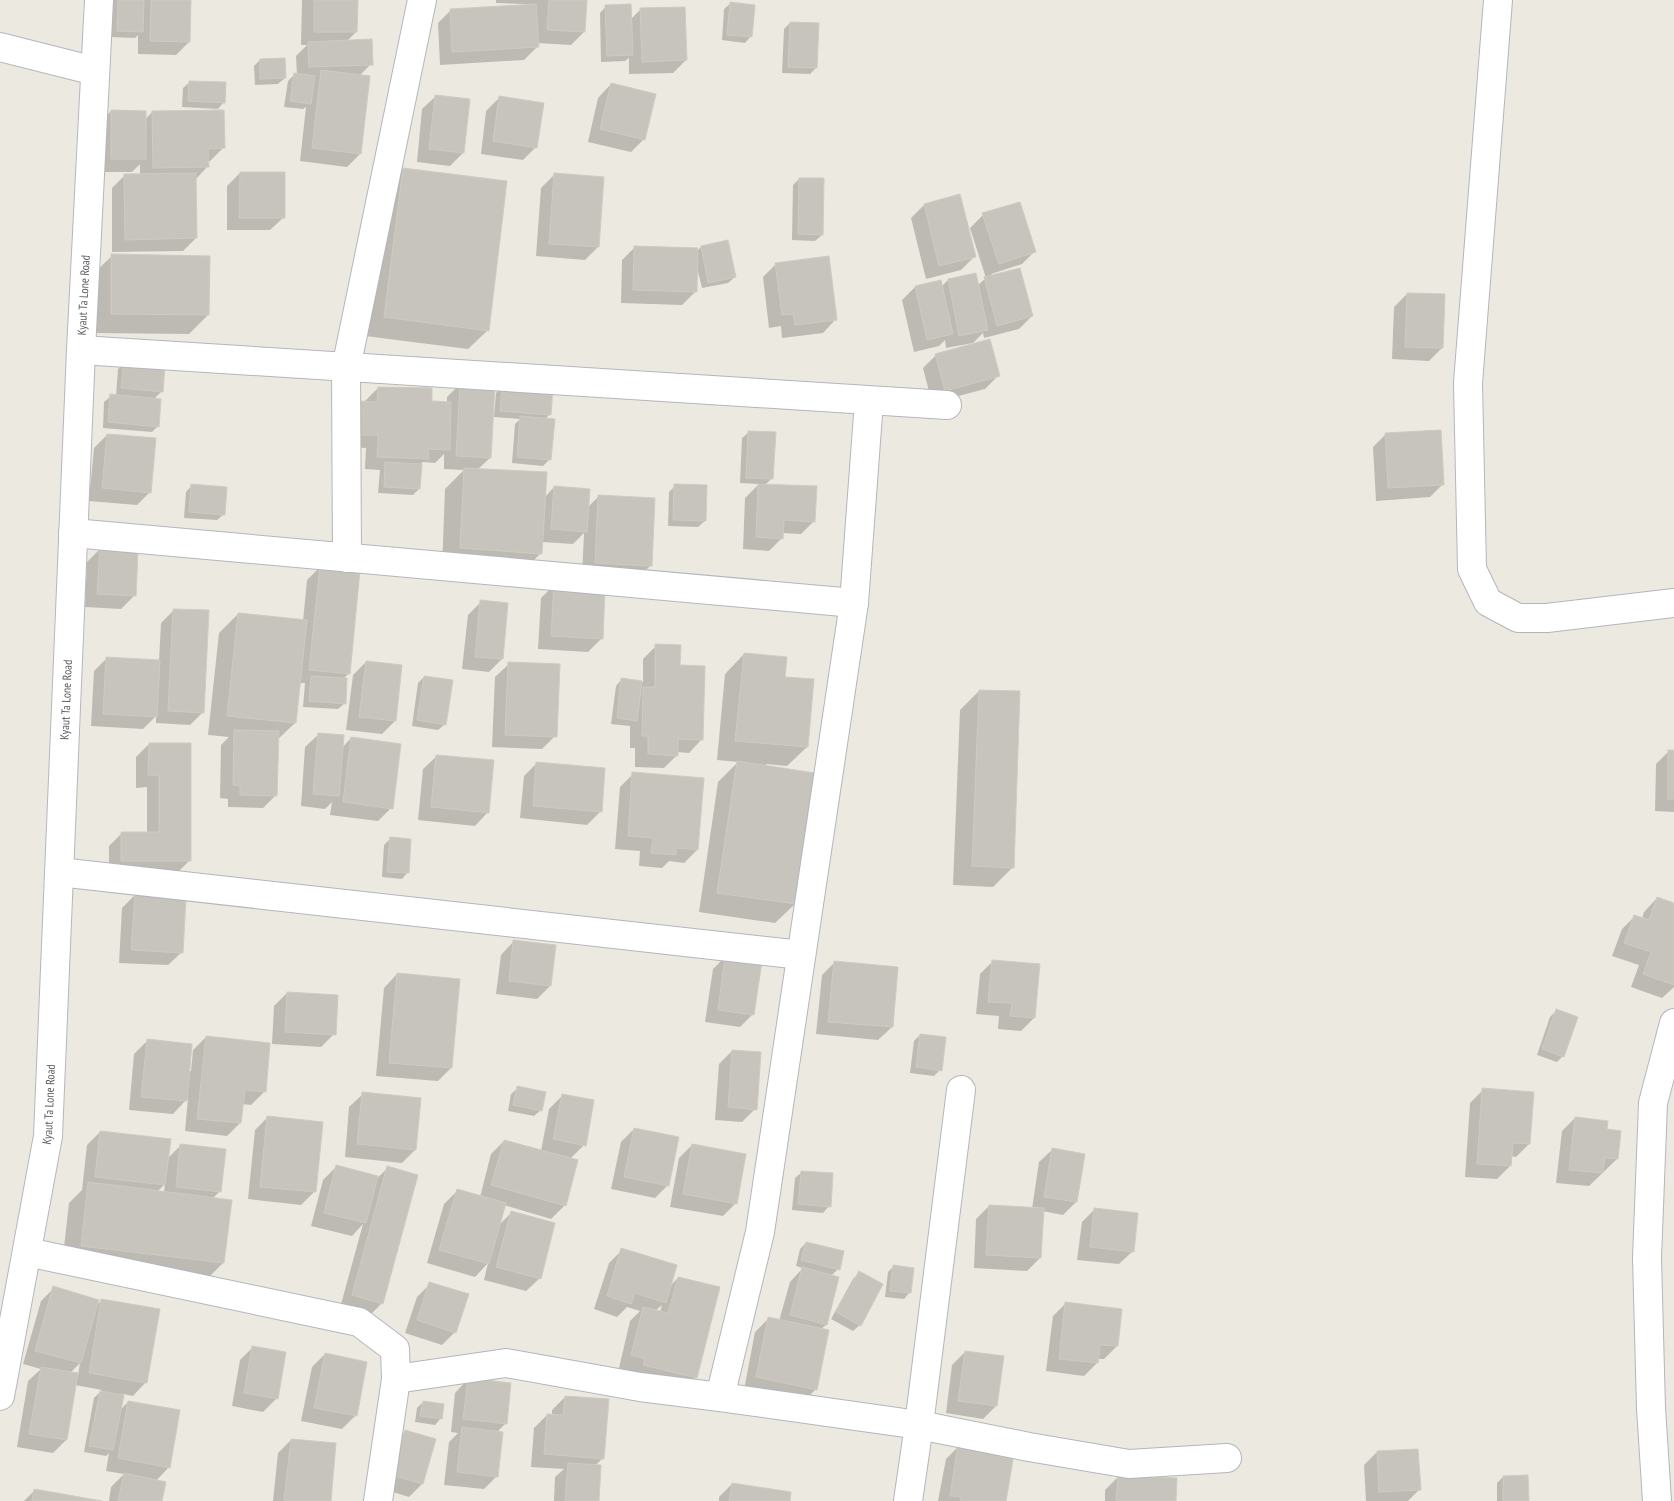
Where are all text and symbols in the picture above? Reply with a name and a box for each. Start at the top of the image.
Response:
street label: Kyaut Ta Lone Road [74,255,93,336]
street label: Kyaut Ta Lone Road [57,659,75,740]
street label: Kyaut Ta Lone Road [39,1064,58,1146]

